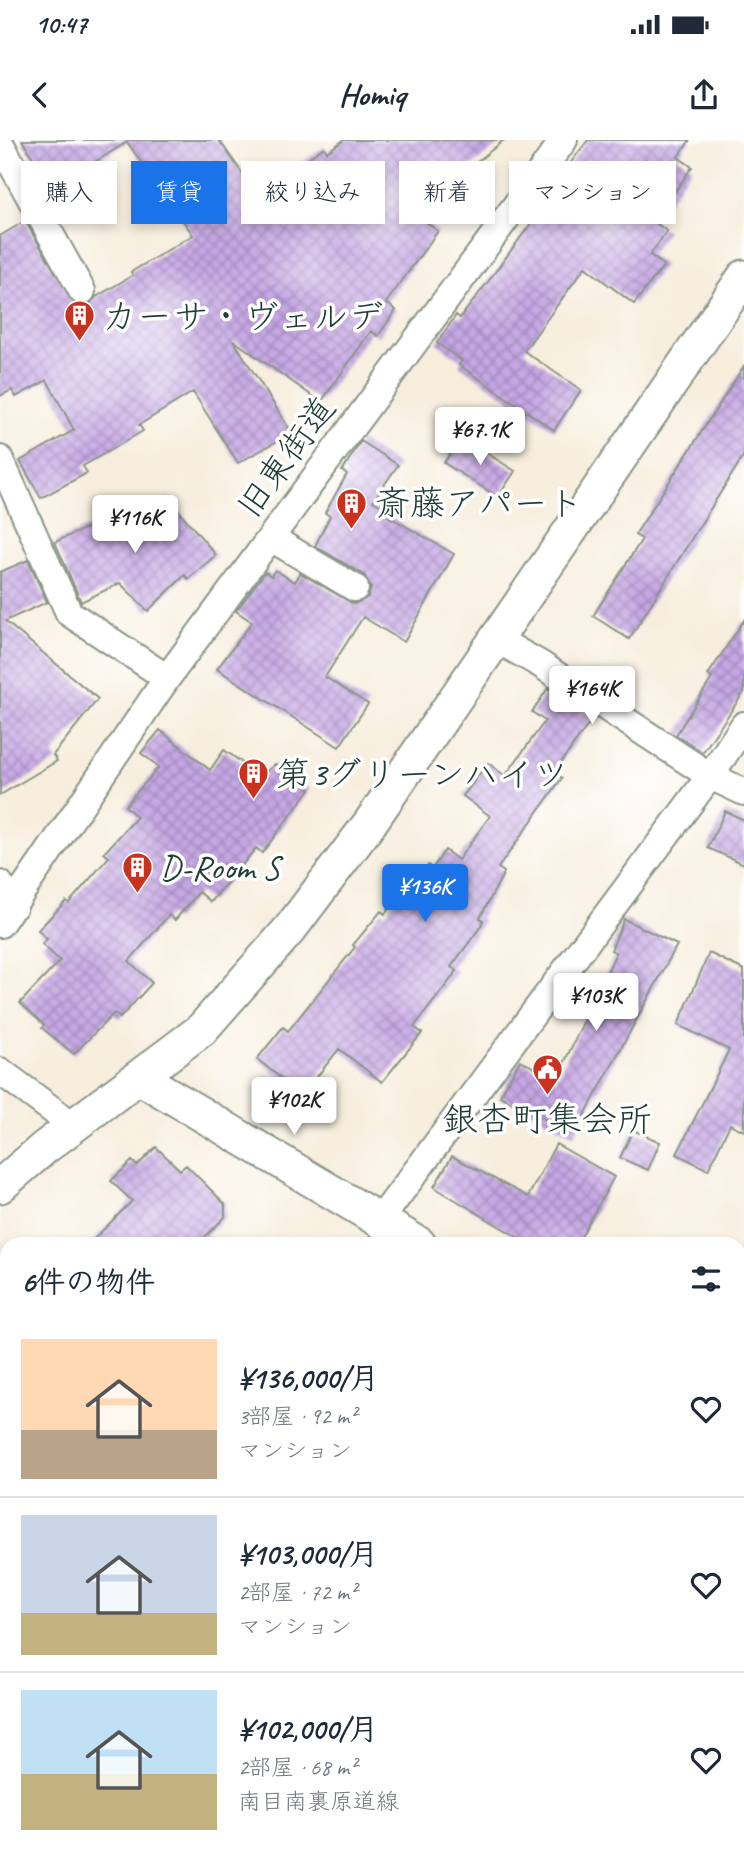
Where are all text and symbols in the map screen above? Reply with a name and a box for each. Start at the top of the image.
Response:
text: 10:47 [35,8,87,41]
text: Homiq [339,74,405,115]
icon: back [21,76,59,114]
icon: share [685,76,723,114]
chip: 購入 [21,161,117,224]
chip: 賃貸 [131,161,227,224]
chip: 絞り込み [241,161,385,224]
chip: 新着 [399,161,495,224]
chip: マンション [509,161,676,224]
place label: カーサ・ヴェルデ [102,294,383,339]
building icon: カーサ・ヴェルデ [62,299,96,343]
street label: 旧東街道 [227,387,345,527]
pin: ¥67.1K [423,408,537,467]
text: ¥67.1K [451,415,509,444]
place label: 斎藤アパート [375,481,583,526]
building icon: 斎藤アパート [335,486,369,530]
pin: ¥116K [86,496,184,555]
text: ¥116K [108,503,162,532]
pin: ¥164K [543,666,641,726]
text: ¥164K [565,674,619,703]
place label: 第3グリーンハイツ [276,752,568,797]
building icon: 第3グリーンハイツ [236,757,270,801]
place label: D-Room S [160,845,284,890]
building icon: D-Room S [120,850,154,894]
pin: ¥136K [376,864,474,924]
text: ¥136K [398,872,452,901]
pin: ¥103K [547,974,645,1033]
text: ¥103K [569,981,623,1010]
public building icon: 銀杏町集会所 [530,1053,564,1097]
pin: ¥102K [245,1077,343,1137]
text: ¥102K [267,1085,321,1114]
place label: 銀杏町集会所 [442,1097,652,1142]
icon: filters [687,1260,725,1298]
text: 6件の物件 [21,1263,155,1301]
text: ¥136,000/月 [238,1359,379,1397]
icon: home [77,1367,161,1451]
icon: heart [687,1390,725,1428]
text: 3部屋 · 92 m² [238,1402,356,1431]
text: マンション [238,1436,352,1465]
text: ¥103,000/月 [238,1535,378,1573]
icon: home [77,1543,161,1627]
icon: heart [687,1566,725,1604]
text: 2部屋 · 72 m² [238,1578,356,1607]
text: マンション [238,1612,352,1641]
text: ¥102,000/月 [238,1710,378,1748]
icon: home [77,1718,161,1802]
icon: heart [687,1741,725,1779]
text: 2部屋 · 68 m² [238,1753,356,1782]
text: 南目南裏原道線 [238,1787,399,1816]

